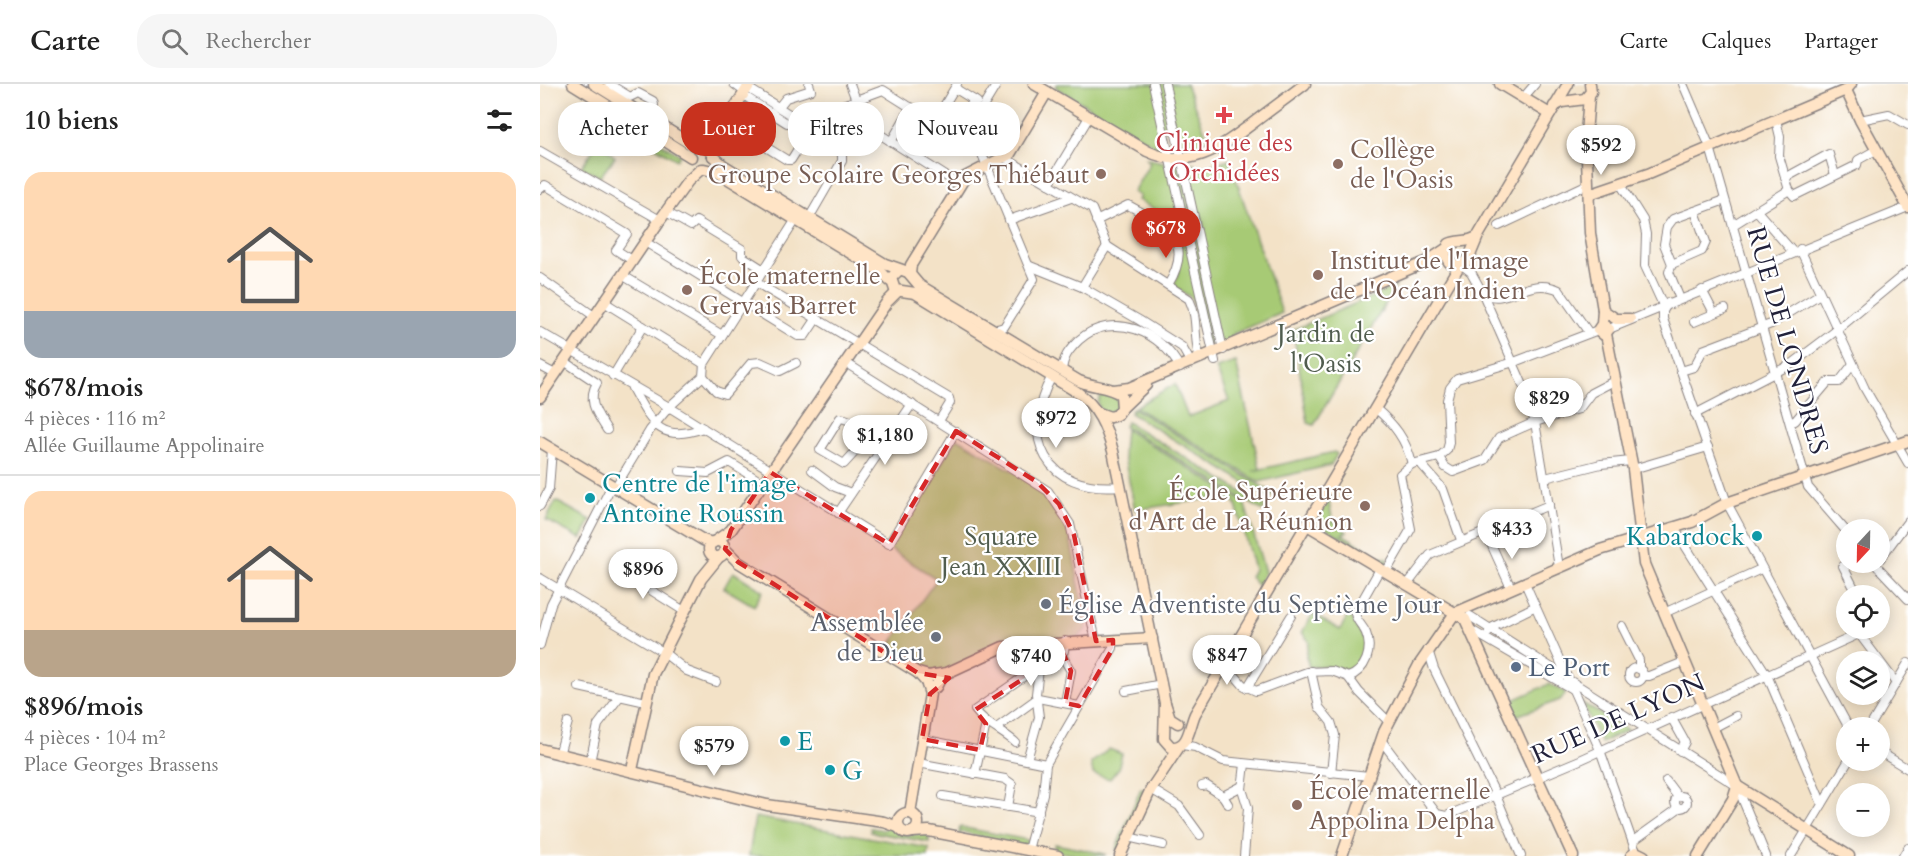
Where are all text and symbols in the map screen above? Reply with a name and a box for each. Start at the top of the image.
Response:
search box [137,14,557,68]
text: Carte [30,22,101,60]
icon: search [158,25,191,58]
text: Rechercher [206,26,311,56]
text: Carte [1619,27,1668,56]
text: Calques [1701,27,1771,56]
text: Partager [1804,27,1878,56]
chip: Acheter [558,102,669,156]
chip: Louer [681,102,776,156]
chip: Filtres [788,102,884,156]
chip: Nouveau [896,102,1020,156]
text: 10 biens [24,103,119,138]
icon: filters [483,104,516,137]
marker: Clinique des Orchidées [1215,106,1233,124]
place label: Clinique des Orchidées [1155,125,1293,190]
pin: $592 [1565,125,1637,176]
text: $592 [1581,131,1621,158]
place label: Collège de l'Oasis [1350,132,1454,197]
place label: Groupe Scolaire Georges Thiébaut [708,157,1089,192]
marker: Collège de l'Oasis [1331,157,1345,171]
marker: Groupe Scolaire Georges Thiébaut [1094,167,1108,181]
pin: $678 [1130,208,1202,259]
icon: home [216,211,324,319]
text: $678 [1146,214,1186,241]
street label: RUE DE LONDRES [1738,222,1837,458]
place label: Institut de l'Image de l'Océan Indien [1330,243,1529,308]
place label: École maternelle Gervais Barret [699,258,881,323]
marker: Institut de l'Image de l'Océan Indien [1311,268,1325,282]
marker: École maternelle Gervais Barret [680,283,694,297]
park label: Jardin de l'Oasis [1273,316,1375,381]
text: $678/mois [24,370,143,405]
pin: $829 [1513,378,1585,429]
text: $829 [1529,384,1569,411]
pin: $972 [1020,398,1092,449]
text: $972 [1036,404,1076,431]
text: 4 pièces · 116 m² [24,405,165,432]
pin: $1,180 [836,415,934,466]
text: $1,180 [856,421,914,448]
text: Allée Guillaume Appolinaire [24,432,265,459]
place label: Centre de l'image Antoine Roussin [602,466,797,531]
place label: École Supérieure d'Art de La Réunion [1128,474,1353,539]
marker: Centre de l'image Antoine Roussin [583,491,597,505]
marker: École Supérieure d'Art de La Réunion [1358,499,1372,513]
pin: $433 [1476,509,1548,560]
text: $433 [1492,515,1532,542]
park label: Square Jean XXIII [936,519,1062,584]
place label: Kabardock [1626,519,1745,554]
north arrow [1836,519,1890,573]
map controls [1836,519,1890,837]
marker: Kabardock [1750,529,1764,543]
icon: home [216,530,324,638]
pin: $896 [607,549,679,600]
text: $896 [623,555,663,582]
button: locate [1836,585,1890,639]
place label: Église Adventiste du Septième Jour [1058,587,1442,622]
marker: Église Adventiste du Septième Jour [1039,597,1053,611]
place label: Assemblée de Dieu [810,605,924,670]
marker: Assemblée de Dieu [929,630,943,644]
pin: $847 [1191,635,1263,686]
pin: $740 [995,636,1067,687]
text: $847 [1207,641,1247,668]
text: $740 [1011,642,1051,669]
place label: Le Port [1528,650,1610,685]
button: layers [1836,651,1890,705]
marker: Le Port [1509,660,1523,674]
street label: RUE DE LYON [1526,665,1710,772]
text: $896/mois [24,689,143,724]
button: + [1836,717,1890,771]
text: 4 pièces · 104 m² [24,724,165,751]
place label: E [797,724,813,759]
pin: $579 [678,726,750,777]
text: $579 [694,732,734,759]
marker: E [778,734,792,748]
text: Place Georges Brassens [24,751,219,778]
place label: G [842,753,863,788]
marker: G [823,763,837,777]
place label: École maternelle Appolina Delpha [1309,773,1495,838]
button: − [1836,783,1890,837]
marker: École maternelle Appolina Delpha [1290,798,1304,812]

